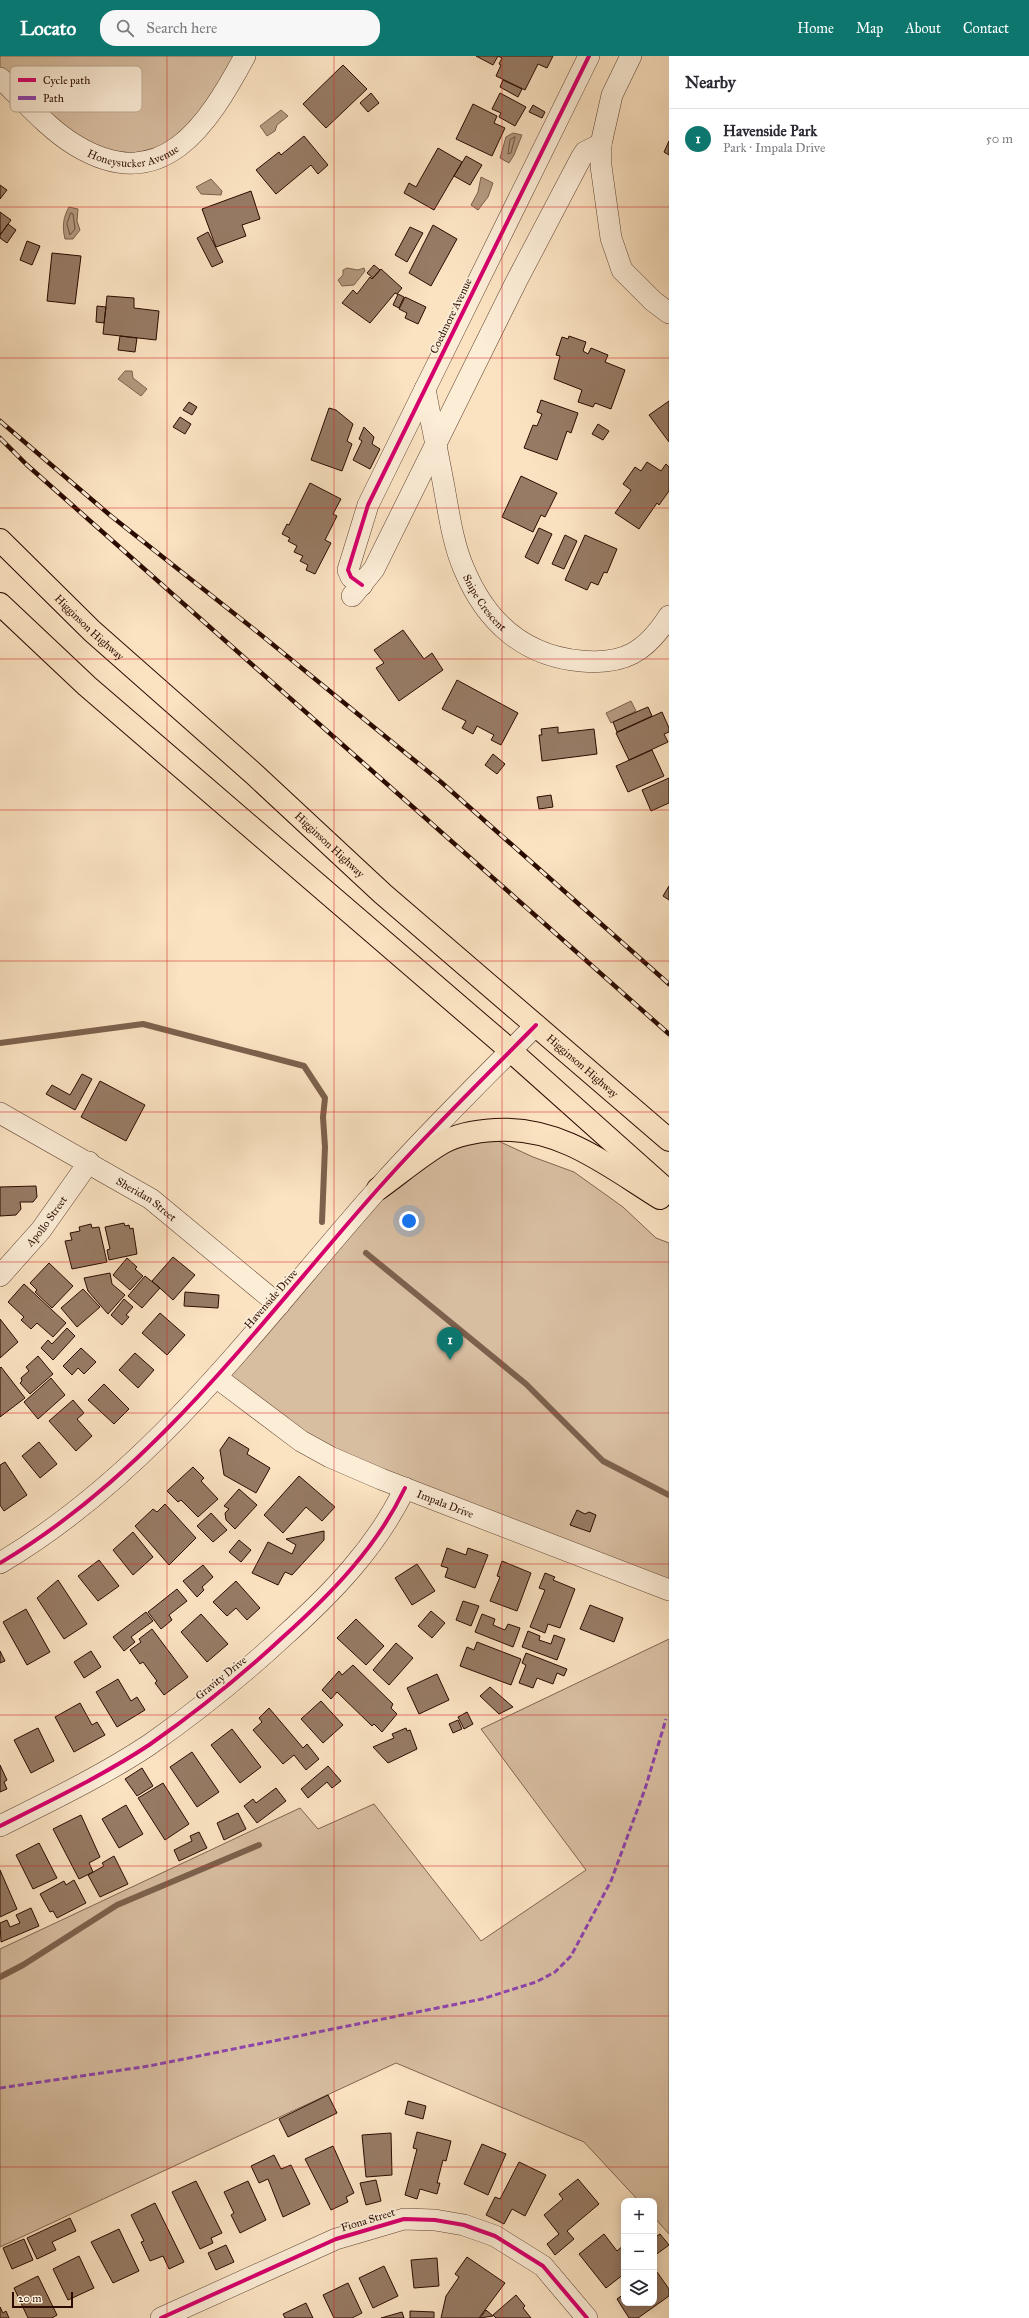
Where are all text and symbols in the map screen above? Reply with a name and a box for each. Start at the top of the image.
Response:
search box [100,10,380,46]
text: Locato [20,17,76,40]
icon: search [114,17,136,39]
text: Search here [146,19,217,37]
text: Home [797,20,834,37]
text: Map [856,20,883,37]
text: About [905,20,941,37]
text: Contact [963,20,1009,37]
legend [10,66,142,112]
text: Nearby [685,72,736,93]
text: Cycle path [43,74,90,87]
text: Path [43,92,64,105]
text: Havenside Park [723,122,817,140]
text: 1 [695,131,701,147]
text: 50 m [986,131,1013,147]
text: Park · Impala Drive [723,140,825,156]
street label: Honeysucker Avenue [86,142,181,170]
street label: Coedmore Avenue [427,276,475,356]
street label: Snipe Crescent [461,572,509,634]
street label: Higginson Highway [52,592,128,663]
street label: Higginson Highway [292,809,368,881]
street label: Higginson Highway [544,1031,622,1101]
street label: Sheridan Street [114,1174,179,1224]
street label: Apollo Street [22,1193,70,1250]
your location [399,1211,419,1231]
street label: Havenside Drive [242,1266,301,1331]
pin: 1 [437,1327,463,1360]
street label: Impala Drive [415,1487,476,1521]
street label: Gravity Drive [193,1653,249,1703]
map controls [621,2198,657,2306]
button: + [621,2198,657,2234]
street label: Fiona Street [339,2206,397,2234]
button: − [621,2234,657,2270]
button: layers [621,2270,657,2306]
scale bar [12,2290,73,2309]
text: 20 m [18,2292,41,2305]

